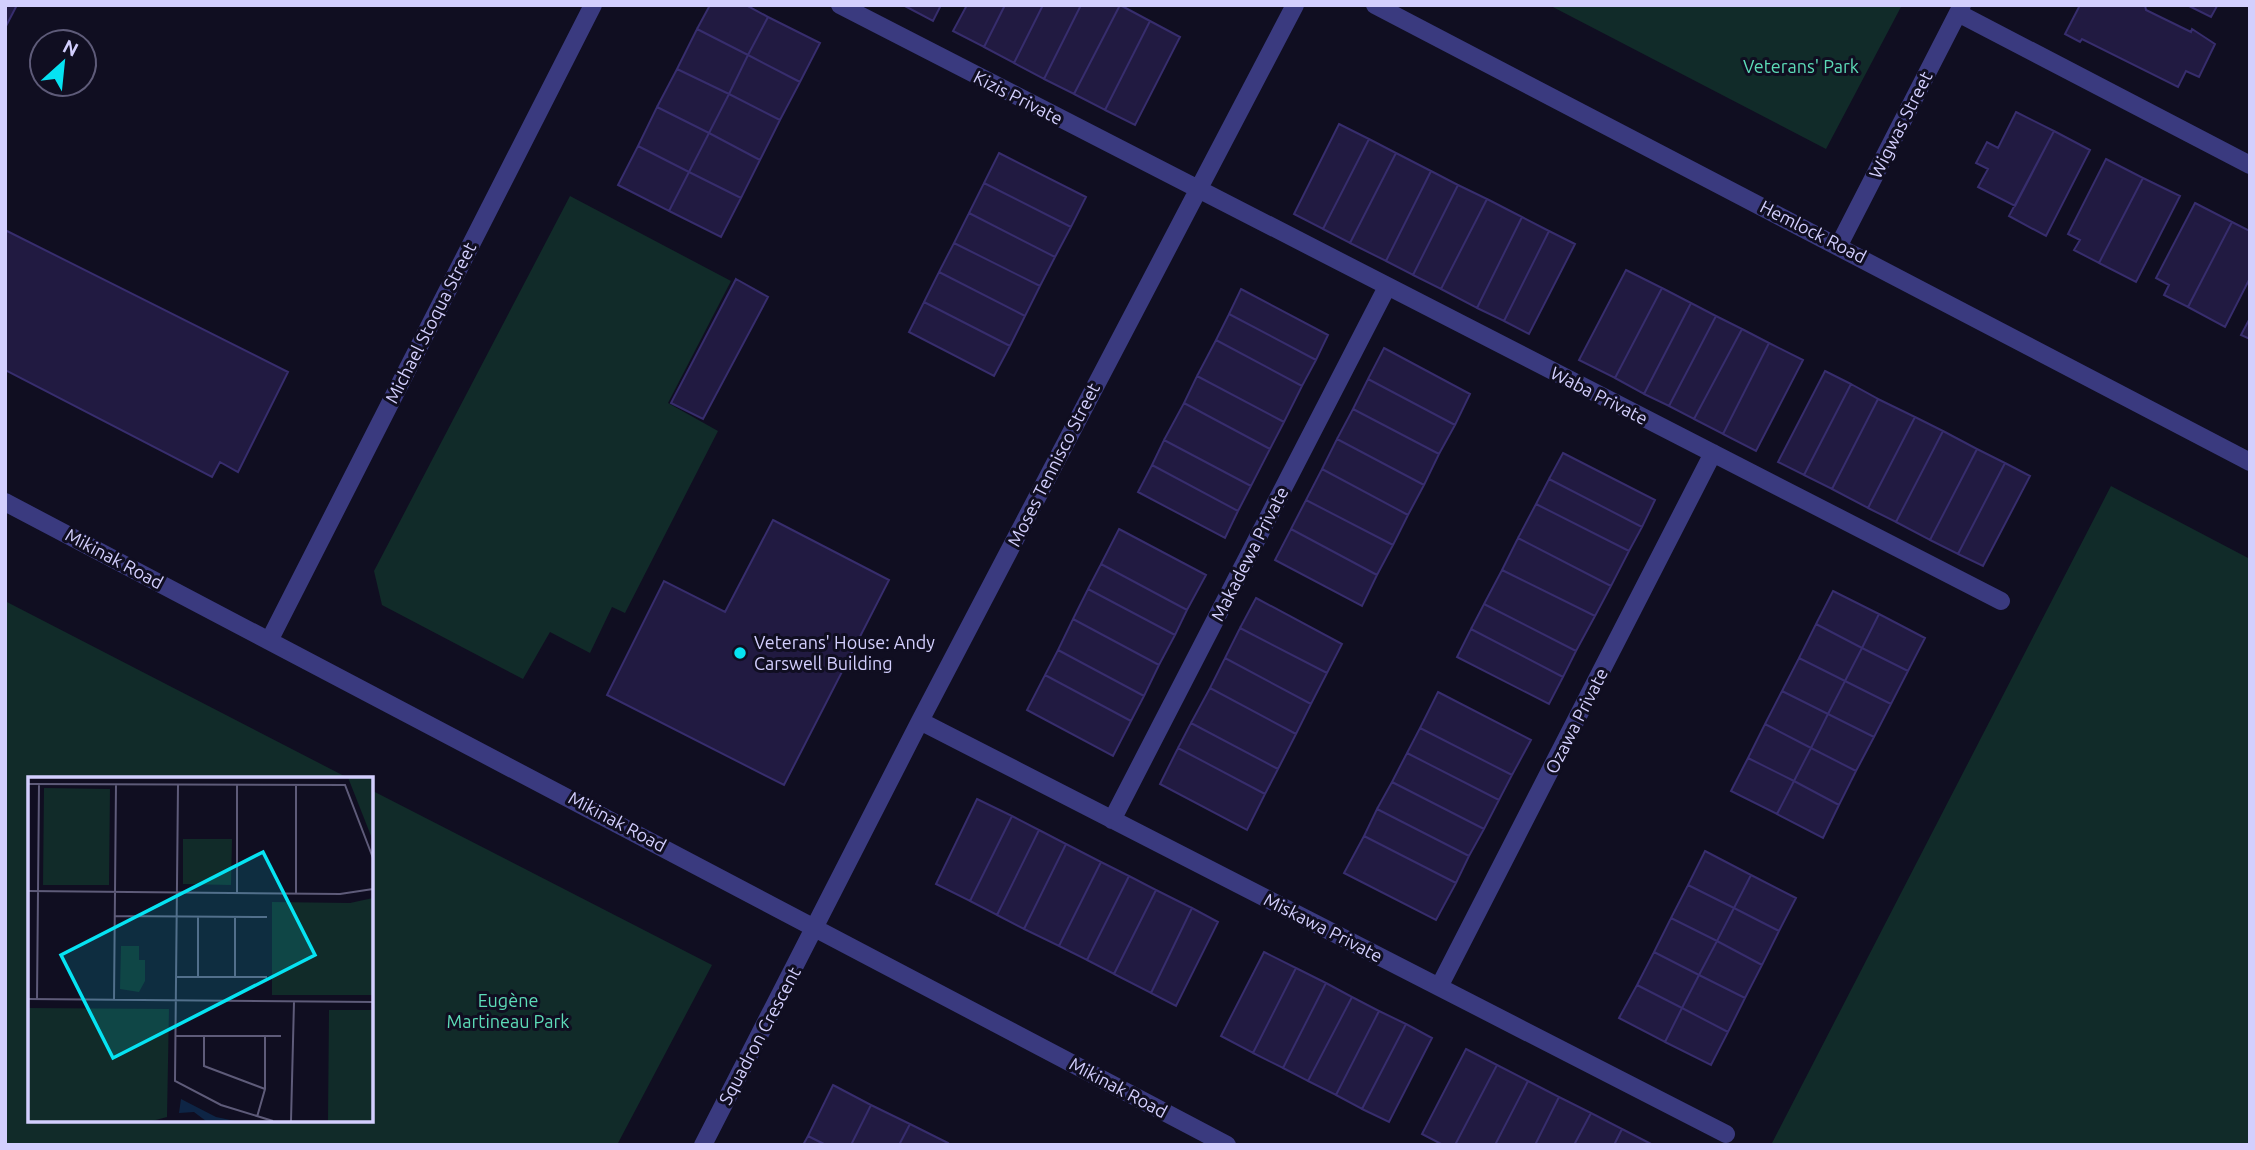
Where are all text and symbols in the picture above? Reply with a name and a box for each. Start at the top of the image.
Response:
north arrow [28,28,98,98]
text: N [59,35,82,61]
park label: Veterans' Park [1743,56,1859,76]
street label: Kizis Private [971,66,1066,128]
street label: Wigwas Street [1865,68,1936,181]
street label: Hemlock Road [1757,196,1870,266]
street label: Michael Stoqua Street [381,239,479,406]
street label: Waba Private [1548,362,1651,428]
street label: Moses Tennisco Street [1003,379,1103,550]
street label: Makadewa Private [1207,483,1292,624]
street label: Mikinak Road [62,524,167,592]
place label: Veterans' House: Andy Carswell Building [754,632,935,673]
marker: Veterans' House: Andy Carswell Building [732,645,748,661]
street label: Ozawa Private [1541,664,1611,777]
inset map [28,777,373,1122]
street label: Mikinak Road [565,787,670,855]
street label: Miskawa Private [1261,889,1386,966]
street label: Squadron Crescent [714,963,804,1108]
park label: Eugène Martineau Park [447,990,569,1031]
street label: Mikinak Road [1066,1053,1171,1121]

